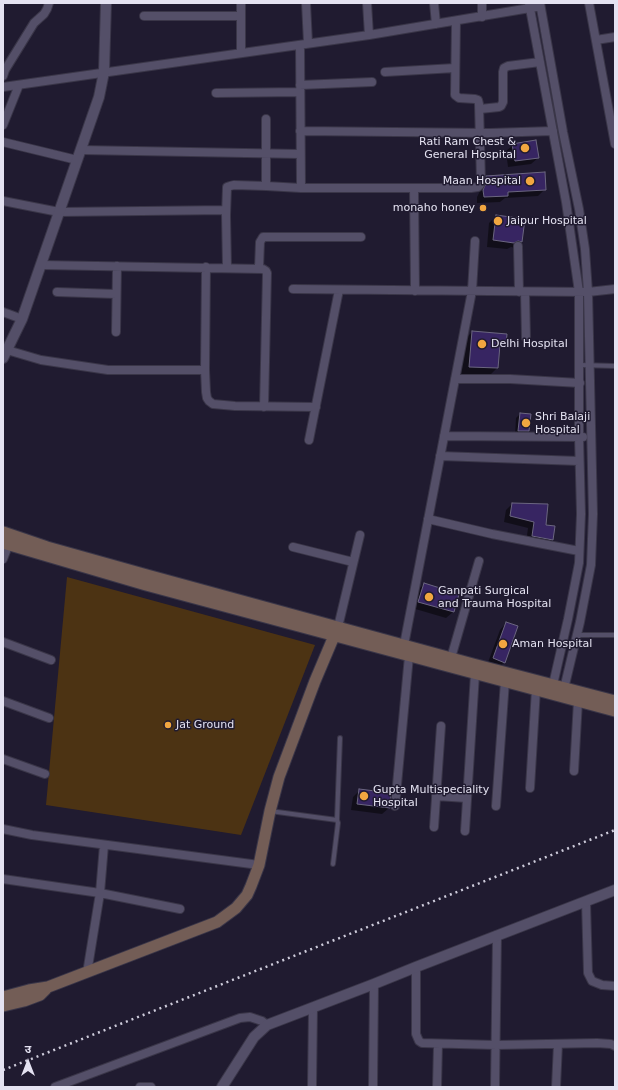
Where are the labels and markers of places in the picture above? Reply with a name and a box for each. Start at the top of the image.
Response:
place label: Rati Ram Chest & General Hospital [419,135,516,161]
marker: Rati Ram Chest & General Hospital [519,142,531,154]
place label: Maan Hospital [443,174,521,188]
marker: Maan Hospital [524,175,536,187]
place label: monaho honey [393,201,475,215]
marker: monaho honey [478,203,488,213]
place label: Jaipur Hospital [507,214,587,228]
marker: Jaipur Hospital [492,215,504,227]
place label: Delhi Hospital [491,337,568,351]
marker: Delhi Hospital [476,338,488,350]
place label: Shri Balaji Hospital [535,410,590,436]
marker: Shri Balaji Hospital [520,417,532,429]
place label: Ganpati Surgical and Trauma Hospital [438,584,551,610]
marker: Ganpati Surgical and Trauma Hospital [423,591,435,603]
place label: Aman Hospital [512,637,592,651]
marker: Aman Hospital [497,638,509,650]
place label: Jat Ground [176,718,234,732]
marker: Jat Ground [163,720,173,730]
place label: Gupta Multispeciality Hospital [373,783,489,809]
marker: Gupta Multispeciality Hospital [358,790,370,802]

